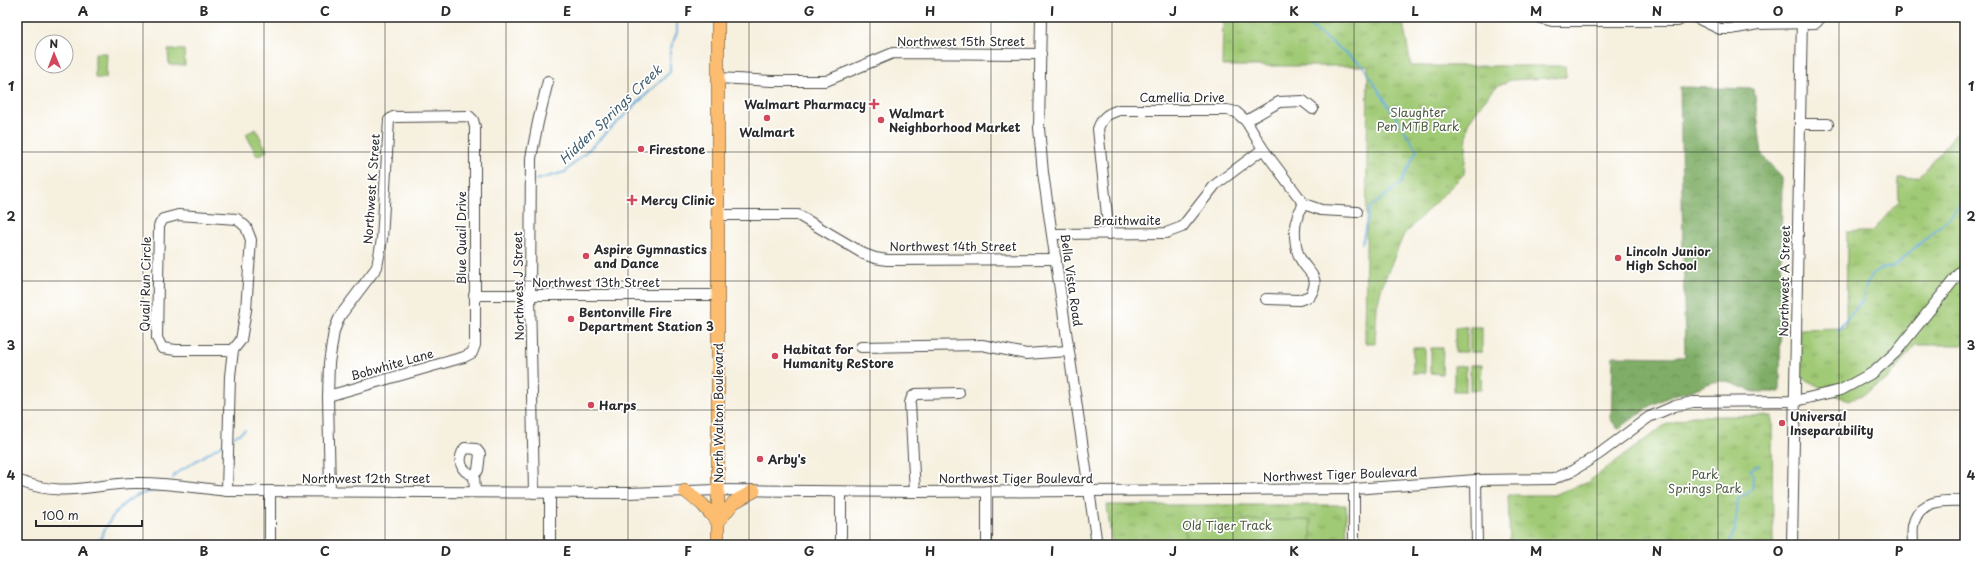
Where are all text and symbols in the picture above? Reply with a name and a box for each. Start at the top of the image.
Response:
text: A [78,1,88,20]
text: B [200,1,209,20]
text: C [320,1,330,20]
text: D [441,1,451,20]
text: E [563,1,571,20]
text: F [684,1,692,20]
text: G [804,1,814,20]
text: H [925,1,935,20]
text: I [1050,1,1054,20]
text: J [1169,1,1177,20]
text: K [1289,1,1299,20]
text: L [1411,1,1419,20]
text: M [1530,1,1542,20]
text: N [1652,1,1662,20]
text: O [1773,1,1783,20]
text: P [1895,1,1904,20]
street label: Northwest 15th Street [897,32,1025,50]
north arrow [34,34,74,74]
text: N [49,35,59,52]
water label: Hidden Springs Creek [554,59,666,168]
text: 1 [8,76,14,95]
text: 1 [1968,76,1974,95]
street label: Camellia Drive [1139,88,1225,106]
place label: Walmart Pharmacy [744,95,866,113]
marker: Walmart Pharmacy [869,99,879,109]
park label: Slaughter Pen MTB Park [1377,103,1459,135]
place label: Walmart Neighborhood Market [889,104,1021,136]
marker: Walmart [762,113,772,123]
marker: Walmart Neighborhood Market [876,115,886,125]
place label: Walmart [739,123,795,141]
street label: Northwest K Street [358,133,384,245]
place label: Firestone [649,140,705,158]
marker: Firestone [636,144,646,154]
street label: Blue Quail Drive [452,191,470,285]
place label: Mercy Clinic [641,191,715,209]
marker: Mercy Clinic [626,194,638,206]
text: 2 [6,206,16,225]
text: 2 [1966,206,1976,225]
street label: Braithwaite [1093,211,1161,229]
street label: Northwest A Street [1774,225,1794,337]
street label: Northwest J Street [508,231,528,341]
street label: Bella Vista Road [1057,232,1087,328]
street label: Quail Run Circle [135,236,155,332]
street label: Northwest 14th Street [889,237,1017,255]
place label: Aspire Gymnastics and Dance [593,240,707,272]
place label: Lincoln Junior High School [1626,242,1711,274]
marker: Aspire Gymnastics and Dance [581,251,591,261]
marker: Lincoln Junior High School [1613,253,1623,263]
street label: Northwest 13th Street [532,273,660,291]
place label: Bentonville Fire Department Station 3 [579,303,714,335]
marker: Bentonville Fire Department Station 3 [566,314,576,324]
text: 3 [7,335,16,354]
text: 3 [1967,335,1976,354]
place label: Habitat for Humanity ReStore [783,340,894,372]
street label: North Walton Boulevard [709,342,727,483]
street label: Bobwhite Lane [348,344,436,384]
marker: Habitat for Humanity ReStore [770,351,780,361]
place label: Harps [599,396,637,414]
marker: Harps [586,400,596,410]
place label: Universal Inseparability [1790,407,1874,439]
marker: Universal Inseparability [1777,418,1787,428]
place label: Arby's [767,450,806,468]
marker: Arby's [755,454,765,464]
street label: Northwest Tiger Boulevard [1263,462,1418,486]
text: 4 [7,465,16,484]
park label: Park Springs Park [1668,465,1742,497]
text: 4 [1967,465,1976,484]
street label: Northwest 12th Street [302,469,430,487]
street label: Northwest Tiger Boulevard [939,469,1094,487]
scale bar [36,502,142,528]
text: 100 m [42,506,79,524]
park label: Old Tiger Track [1182,516,1272,534]
text: A [78,541,88,560]
text: B [200,541,209,560]
text: C [320,541,330,560]
text: D [441,541,451,560]
text: E [563,541,571,560]
text: F [684,541,692,560]
text: G [804,541,814,560]
text: H [925,541,935,560]
text: I [1050,541,1054,560]
text: J [1169,541,1177,560]
text: K [1289,541,1299,560]
text: L [1411,541,1419,560]
text: M [1530,541,1542,560]
text: N [1652,541,1662,560]
text: O [1773,541,1783,560]
text: P [1895,541,1904,560]

